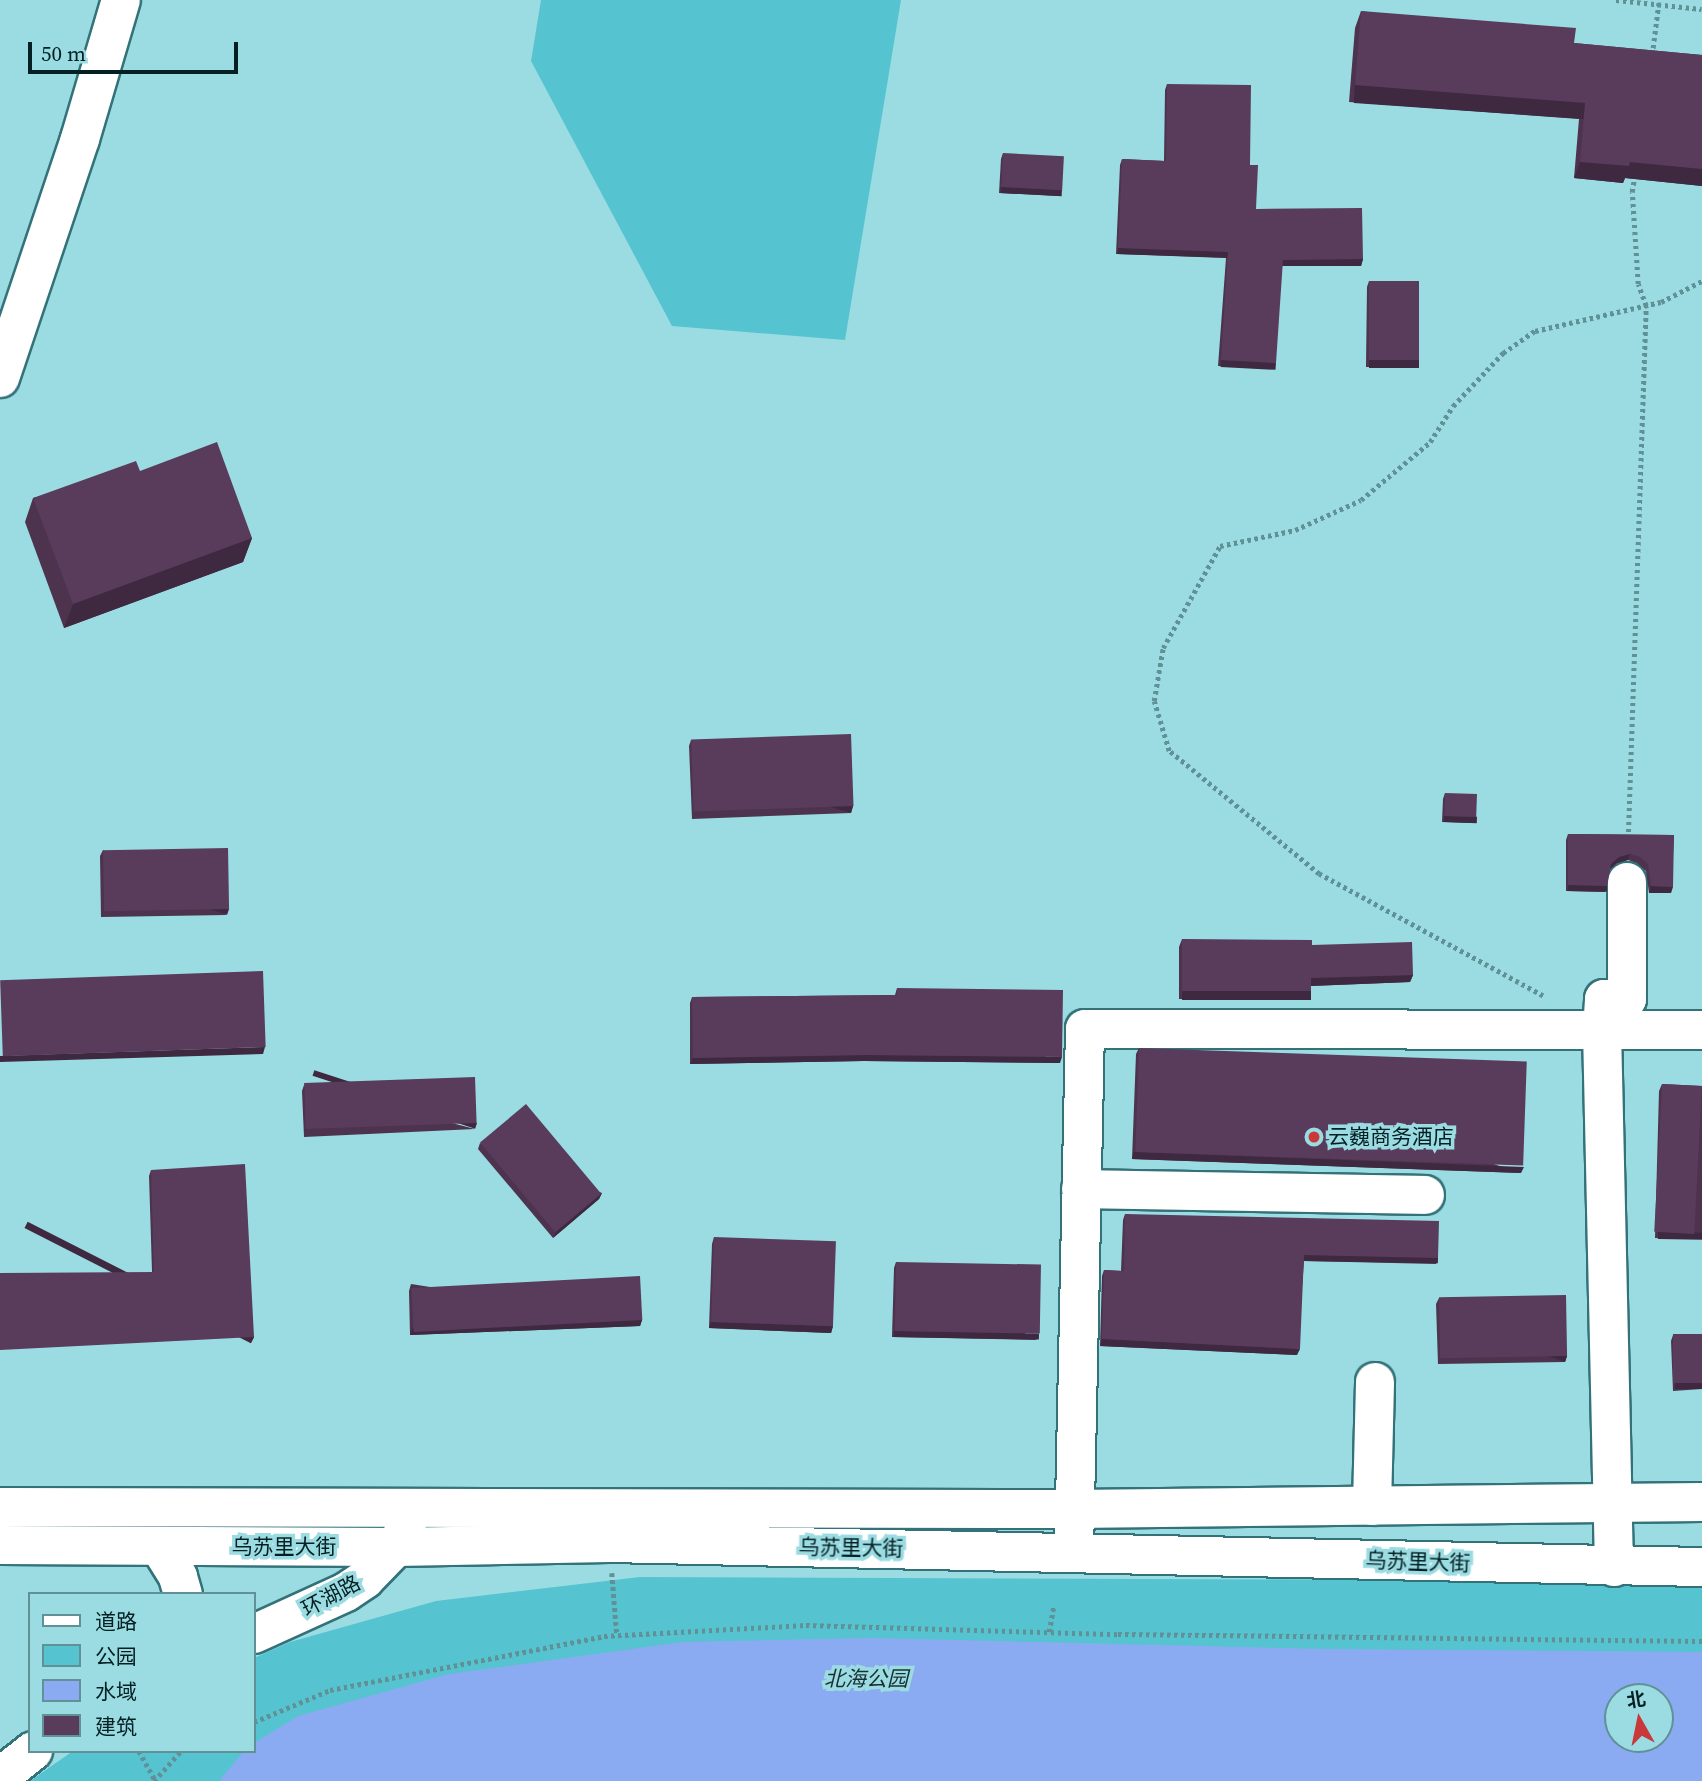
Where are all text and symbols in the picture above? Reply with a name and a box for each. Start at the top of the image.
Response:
scale bar [32,28,242,72]
text: 50 m [41,39,86,68]
place label: 云巍商务酒店 [1328,1124,1454,1150]
marker: 云巍商务酒店 [1306,1129,1322,1145]
street label: 乌苏里大街 [232,1534,336,1560]
street label: 乌苏里大街 [798,1534,904,1562]
street label: 乌苏里大街 [1365,1548,1471,1576]
street label: 环湖路 [297,1570,365,1622]
legend [28,1592,256,1753]
text: 道路 [95,1607,137,1636]
text: 公园 [95,1642,137,1671]
park label: 北海公园 [824,1666,908,1692]
text: 水域 [95,1677,137,1706]
north arrow [1604,1683,1674,1753]
text: 北 [1625,1685,1647,1714]
text: 建筑 [95,1712,137,1741]

